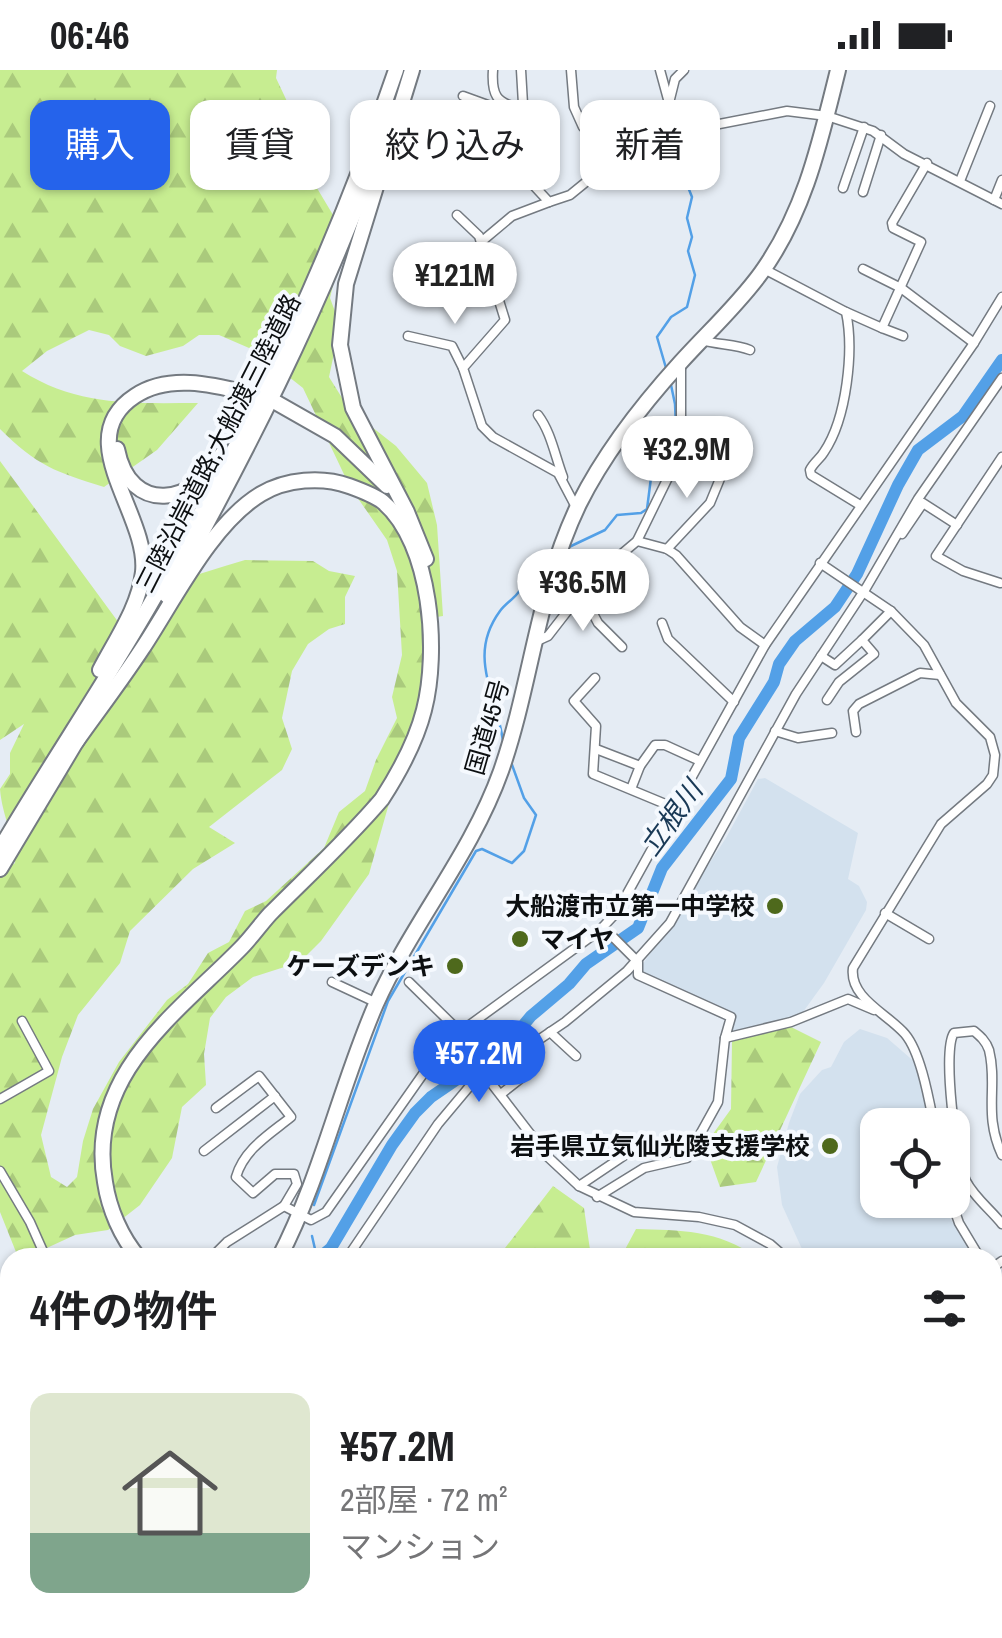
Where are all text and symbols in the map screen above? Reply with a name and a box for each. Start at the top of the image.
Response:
text: 06:46 [50,10,130,61]
chip: 購入 [30,100,170,190]
chip: 賃貸 [190,100,330,190]
chip: 絞り込み [350,100,560,190]
chip: 新着 [580,100,720,190]
pin: ¥121M [385,242,525,327]
text: ¥121M [415,253,495,296]
street label: 三陸沿岸道路;大船渡三陸道路 [128,288,308,598]
pin: ¥32.9M [606,416,768,501]
text: ¥32.9M [643,427,731,470]
pin: ¥36.5M [502,549,664,634]
text: ¥36.5M [539,560,627,603]
street label: 国道45号 [457,675,517,779]
water label: 立根川 [631,770,713,863]
place label: 大船渡市立第一中学校 [505,889,755,923]
marker: 大船渡市立第一中学校 [764,895,786,917]
place label: マイヤ [540,922,614,956]
marker: マイヤ [509,928,531,950]
place label: ケーズデンキ [286,949,435,983]
marker: ケーズデンキ [444,955,466,977]
pin: ¥57.2M [398,1020,560,1105]
text: ¥57.2M [435,1031,523,1074]
map controls [860,1108,970,1218]
button: locate [860,1108,970,1218]
place label: 岩手県立気仙光陵支援学校 [510,1129,810,1163]
marker: 岩手県立気仙光陵支援学校 [819,1135,841,1157]
icon: filters [917,1281,972,1336]
text: 4件の物件 [30,1283,217,1339]
text: ¥57.2M [340,1418,455,1474]
icon: home [110,1433,230,1553]
text: 2部屋 · 72 m² [340,1478,508,1521]
text: マンション [340,1525,500,1568]

